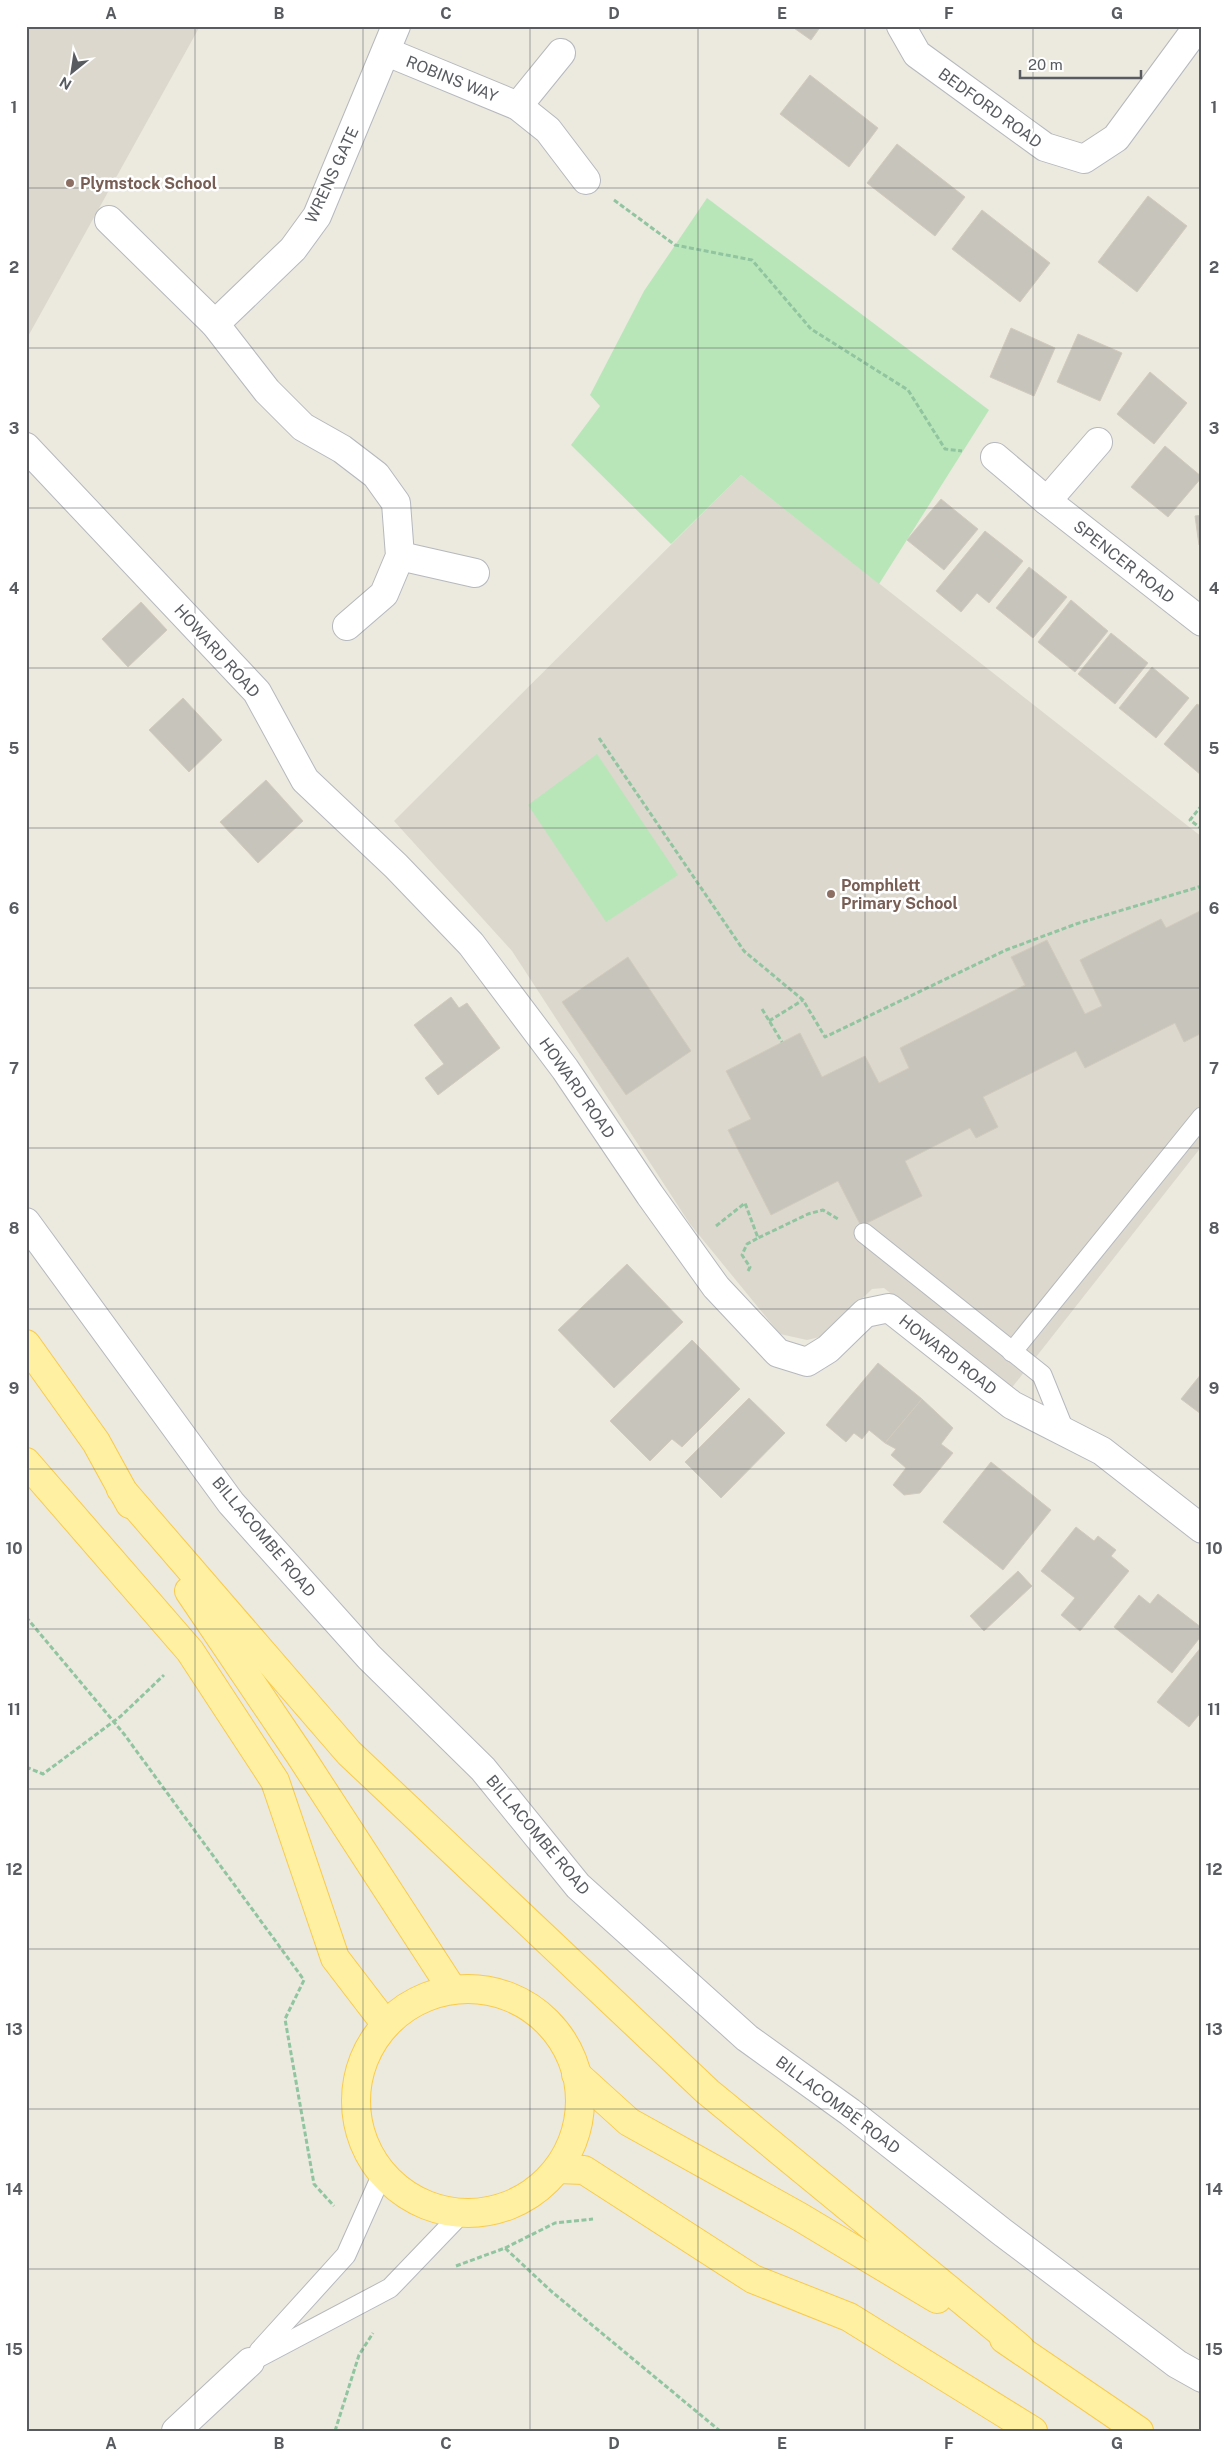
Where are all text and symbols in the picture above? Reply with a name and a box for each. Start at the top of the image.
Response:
text: A [105,4,117,23]
text: B [274,4,285,23]
text: C [440,4,452,23]
text: D [608,4,620,23]
text: E [777,4,787,23]
text: F [944,4,954,23]
text: G [1111,4,1123,23]
north arrow [48,48,98,98]
scale bar [1020,48,1142,80]
street label: ROBINS WAY [403,52,501,106]
text: 20 m [1028,56,1063,73]
street label: BEDFORD ROAD [935,64,1045,152]
text: N [57,74,74,93]
text: 1 [11,98,17,117]
text: 1 [1211,98,1217,117]
street label: WRENS GATE [301,124,363,226]
place label: Plymstock School [80,174,217,193]
marker: Plymstock School [64,177,76,189]
text: 2 [9,258,19,277]
text: 2 [1209,258,1219,277]
text: 3 [9,419,19,438]
text: 3 [1209,419,1219,438]
street label: SPENCER ROAD [1070,517,1178,607]
text: 4 [9,579,20,598]
text: 4 [1209,579,1220,598]
street label: HOWARD ROAD [170,601,264,701]
text: 5 [9,739,20,758]
text: 5 [1209,739,1220,758]
place label: Pomphlett Primary School [841,876,958,913]
marker: Pomphlett Primary School [825,888,837,900]
text: 6 [9,899,19,918]
text: 6 [1209,899,1219,918]
street label: HOWARD ROAD [535,1034,619,1142]
text: 7 [9,1059,19,1078]
text: 7 [1209,1059,1219,1078]
text: 8 [9,1219,20,1238]
text: 8 [1209,1219,1220,1238]
street label: HOWARD ROAD [895,1311,1001,1399]
text: 9 [9,1379,19,1398]
text: 9 [1209,1379,1219,1398]
street label: BILLACOMBE ROAD [208,1473,320,1601]
text: 10 [5,1539,23,1558]
text: 10 [1205,1539,1223,1558]
text: 11 [7,1700,21,1719]
text: 11 [1207,1700,1221,1719]
street label: BILLACOMBE ROAD [482,1771,594,1899]
text: 12 [5,1860,23,1879]
text: 12 [1205,1860,1223,1879]
text: 13 [5,2020,23,2039]
text: 13 [1205,2020,1223,2039]
street label: BILLACOMBE ROAD [772,2052,904,2158]
text: 14 [5,2180,23,2199]
text: 14 [1205,2180,1223,2199]
text: 15 [5,2340,23,2359]
text: 15 [1205,2340,1223,2359]
text: A [105,2434,117,2453]
text: B [274,2434,285,2453]
text: C [440,2434,452,2453]
text: D [608,2434,620,2453]
text: E [777,2434,787,2453]
text: F [944,2434,954,2453]
text: G [1111,2434,1123,2453]

